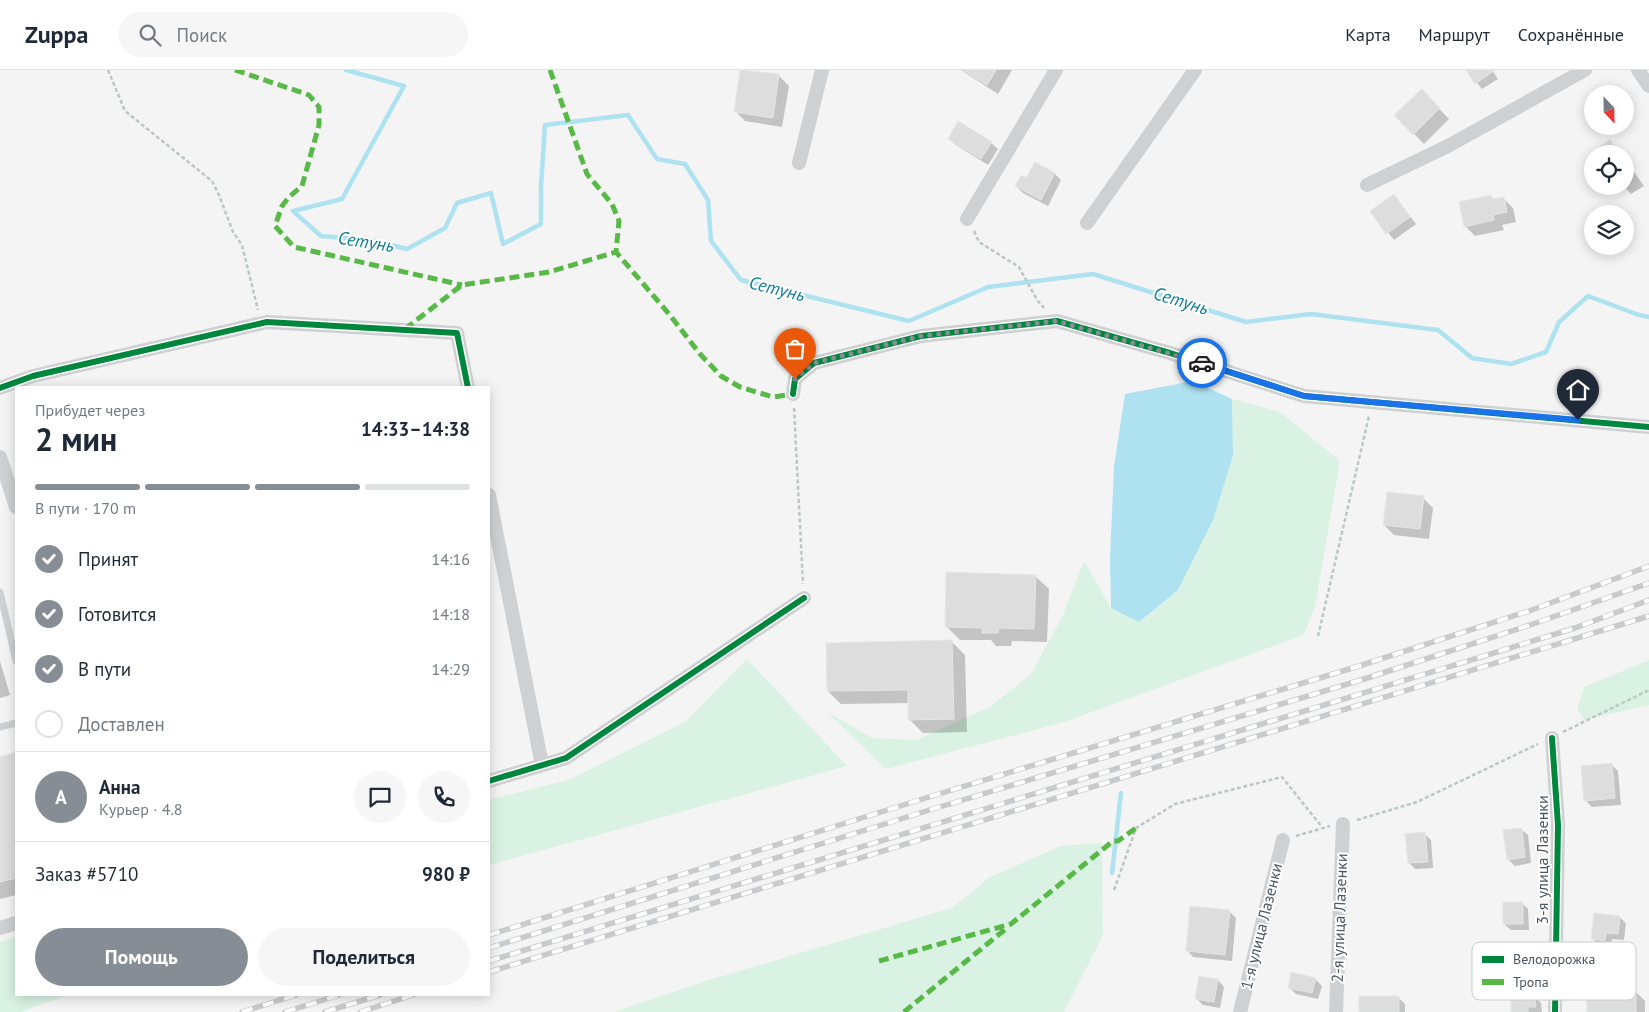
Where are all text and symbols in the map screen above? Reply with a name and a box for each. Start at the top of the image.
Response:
search box [118,12,468,57]
text: Zuppa [25,19,88,50]
icon: search [136,21,164,49]
text: Поиск [176,23,227,47]
text: Карта [1345,23,1391,46]
text: Маршрут [1419,23,1490,46]
text: Сохранённые [1518,23,1624,46]
north arrow [1584,85,1634,135]
map controls [1584,85,1634,255]
button: locate [1584,145,1634,195]
button: layers [1584,205,1634,255]
water label: Сетунь [336,226,396,257]
water label: Сетунь [747,271,807,307]
water label: Сетунь [1151,281,1212,320]
pin [774,328,816,379]
icon: bag [781,335,809,363]
courier [1177,338,1227,388]
icon: car [1188,349,1216,377]
pin [1557,369,1599,420]
icon: home [1564,376,1592,404]
text: Прибудет через [35,400,145,420]
text: 14:33–14:38 [361,417,470,441]
text: 2 мин [35,418,117,460]
text: В пути · 170 m [35,498,136,518]
icon: check [35,545,63,573]
text: Принят [78,547,138,571]
text: 14:16 [432,549,470,569]
icon: check [35,600,63,628]
text: Готовится [78,602,156,626]
text: 14:18 [432,604,470,624]
icon: check [35,655,63,683]
text: В пути [78,657,131,681]
text: 14:29 [432,659,470,679]
text: Доставлен [78,712,165,736]
button: chat [354,771,406,823]
button: phone [418,771,470,823]
text: Анна [99,775,140,799]
text: А [55,785,67,809]
street label: 3-я улица Лазенки [1532,795,1552,925]
text: Курьер · 4.8 [99,799,183,819]
street label: 2-я улица Лазенки [1327,853,1351,983]
street label: 1-я улица Лазенки [1236,861,1286,991]
text: Заказ #5710 [35,862,138,886]
text: 980 ₽ [422,862,470,886]
button: Помощь [35,928,248,986]
button: Поделиться [258,928,470,986]
legend [1472,942,1636,1000]
text: Велодорожка [1513,950,1595,968]
text: Тропа [1513,973,1549,991]

